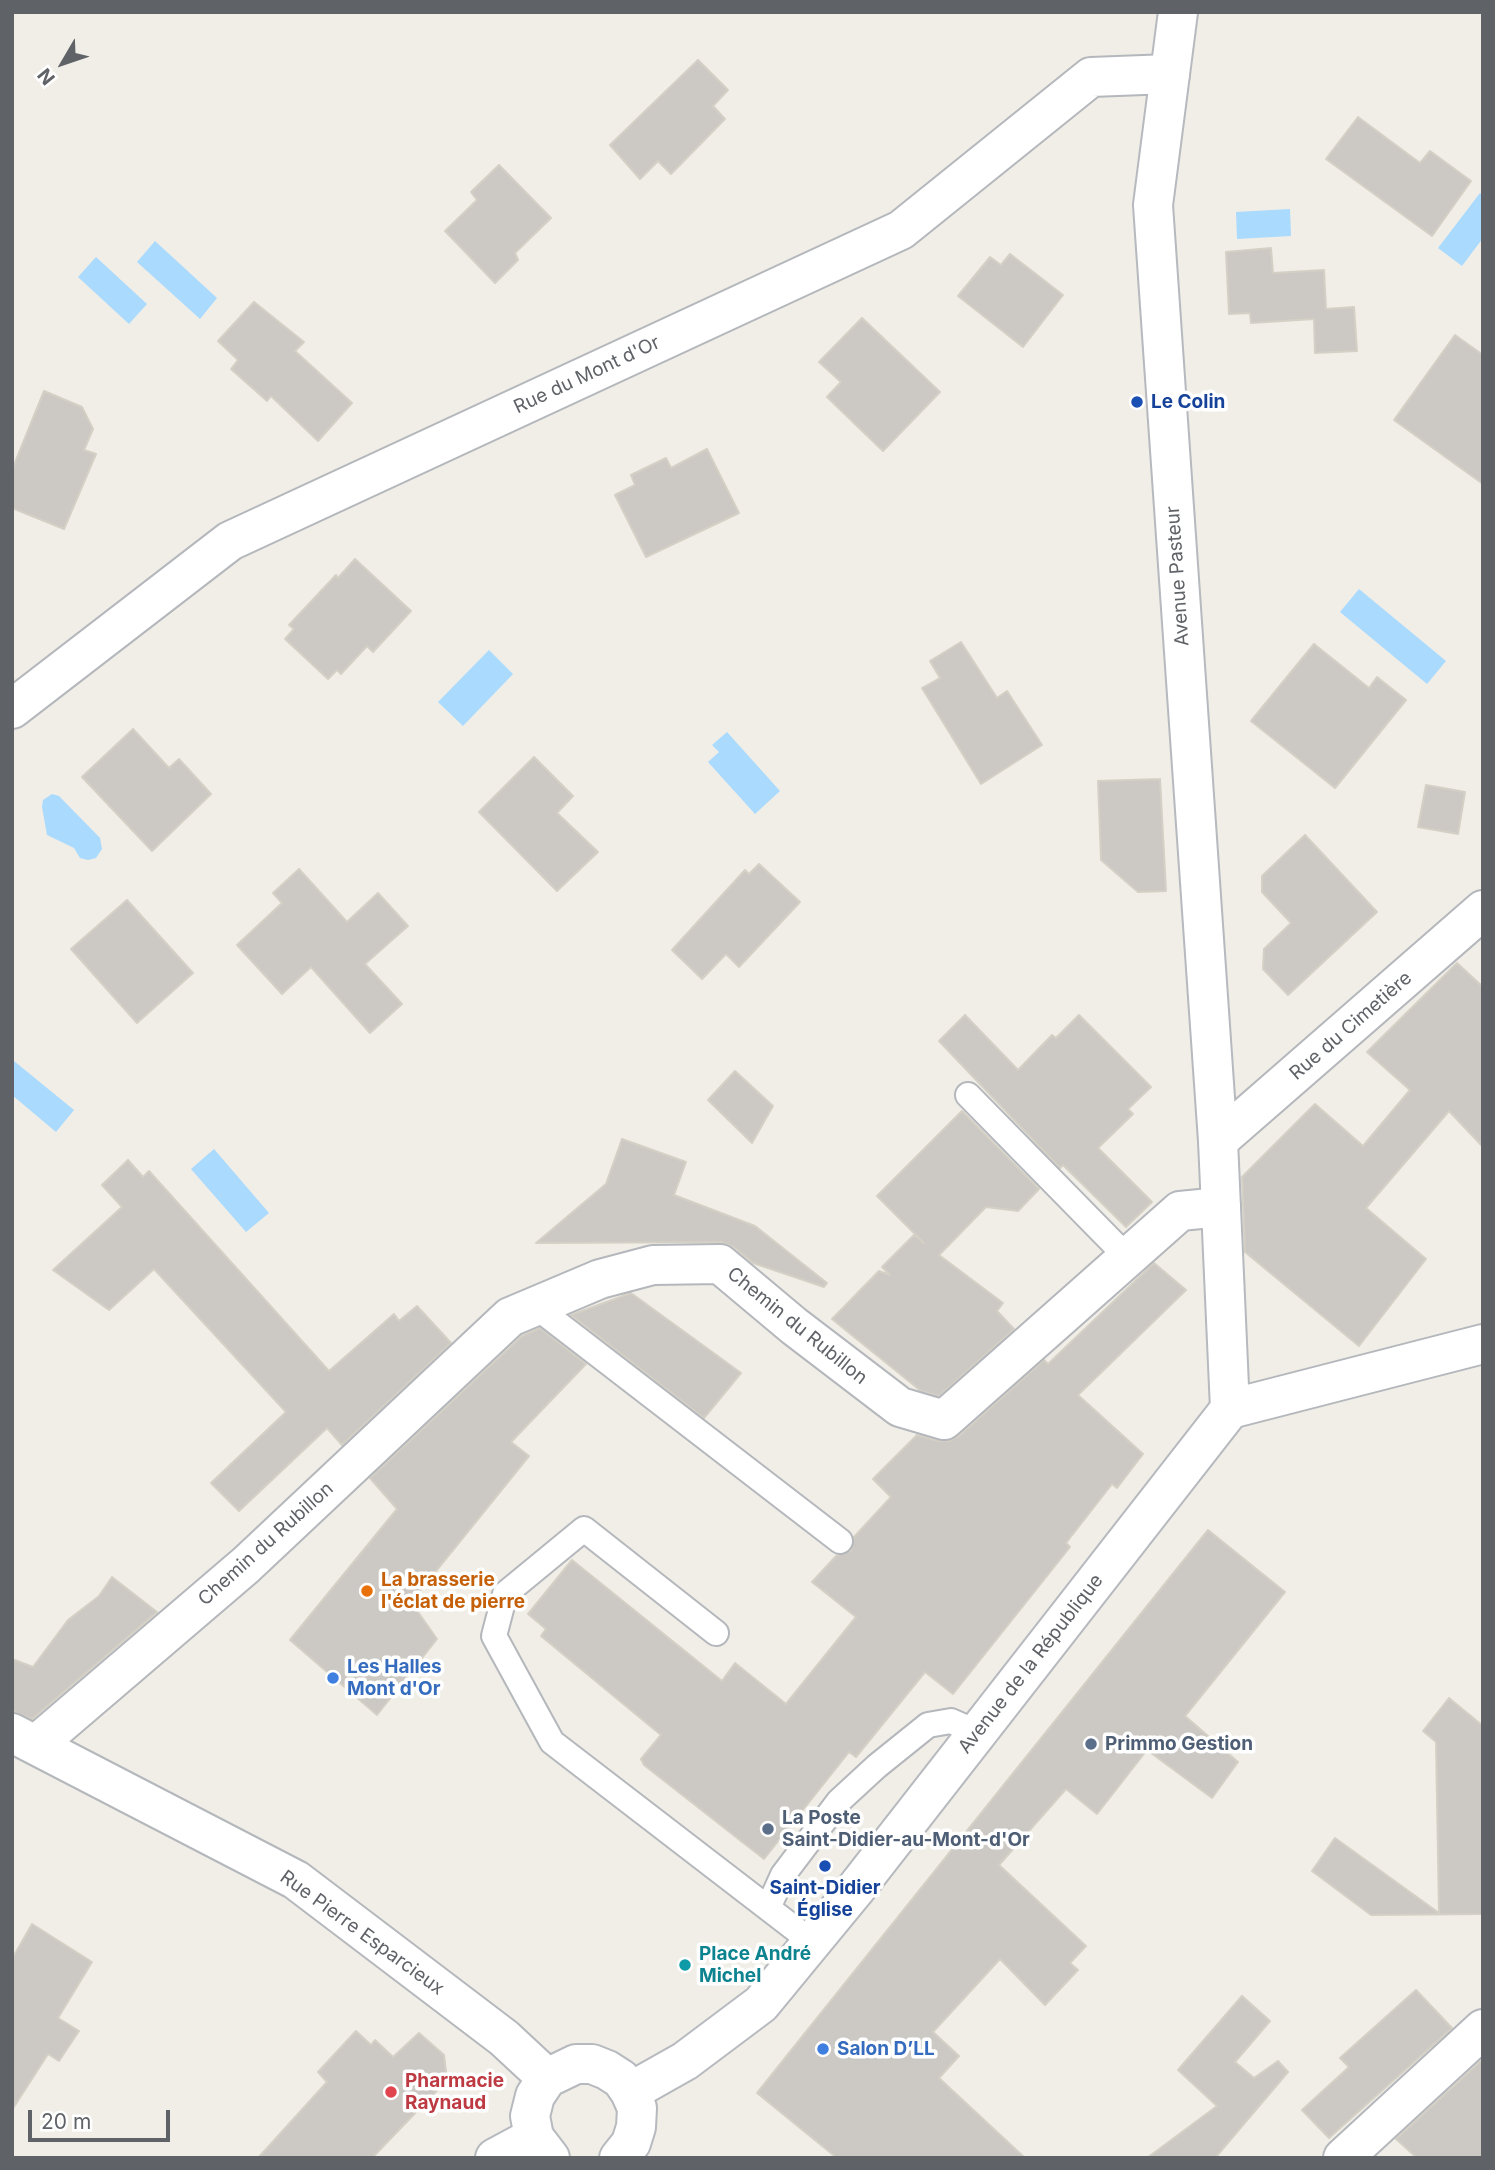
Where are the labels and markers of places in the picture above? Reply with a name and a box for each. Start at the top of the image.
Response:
place label: Le Colin [1151,391,1225,413]
marker: Le Colin [1129,394,1145,410]
place label: La brasserie l'éclat de pierre [381,1569,525,1613]
marker: La brasserie l'éclat de pierre [359,1583,375,1599]
place label: Les Halles Mont d'Or [347,1656,442,1700]
marker: Les Halles Mont d'Or [325,1670,341,1686]
place label: Primmo Gestion [1105,1733,1253,1755]
marker: Primmo Gestion [1083,1736,1099,1752]
place label: La Poste Saint-Didier-au-Mont-d'Or [782,1807,1030,1851]
marker: La Poste Saint-Didier-au-Mont-d'Or [760,1821,776,1837]
marker: Saint-Didier Église [817,1858,833,1874]
place label: Saint-Didier Église [769,1877,881,1921]
place label: Place André Michel [699,1943,811,1987]
marker: Place André Michel [677,1957,693,1973]
place label: Salon D’LL [837,2038,935,2060]
marker: Salon D’LL [815,2041,831,2057]
place label: Pharmacie Raynaud [405,2070,504,2114]
marker: Pharmacie Raynaud [383,2084,399,2100]

